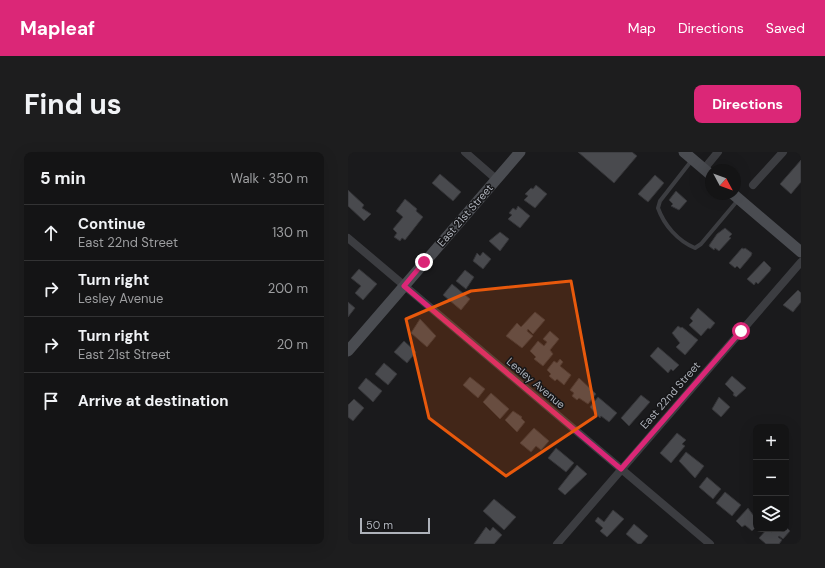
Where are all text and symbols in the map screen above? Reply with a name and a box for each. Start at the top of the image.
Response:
text: Mapleaf [20,16,95,41]
text: Map [628,19,656,37]
text: Directions [678,19,744,37]
text: Saved [766,19,805,37]
button: Directions [694,85,801,123]
text: Find us [24,86,122,123]
north arrow [705,164,741,200]
text: 5 min [40,167,86,189]
text: Walk · 350 m [230,170,308,187]
street label: East 21st Street [434,181,496,249]
text: Continue [78,214,146,234]
icon: ahead [40,222,62,244]
text: 130 m [272,224,308,241]
text: East 22nd Street [78,234,178,251]
route end [415,253,433,271]
text: Turn right [78,270,149,290]
icon: right [40,278,62,300]
text: 200 m [268,280,308,297]
text: Lesley Avenue [78,290,163,307]
route start [732,322,750,340]
text: Turn right [78,326,149,346]
icon: right [40,334,62,356]
text: 20 m [277,336,308,353]
text: East 21st Street [78,346,170,363]
street label: Lesley Avenue [504,354,568,412]
street label: East 22nd Street [637,358,703,432]
icon: arrive [40,390,62,412]
text: Arrive at destination [78,391,229,411]
map controls [753,424,789,532]
button: + [753,424,789,460]
button: − [753,460,789,496]
button: layers [753,496,789,532]
scale bar [360,516,430,535]
text: 50 m [366,518,393,532]

